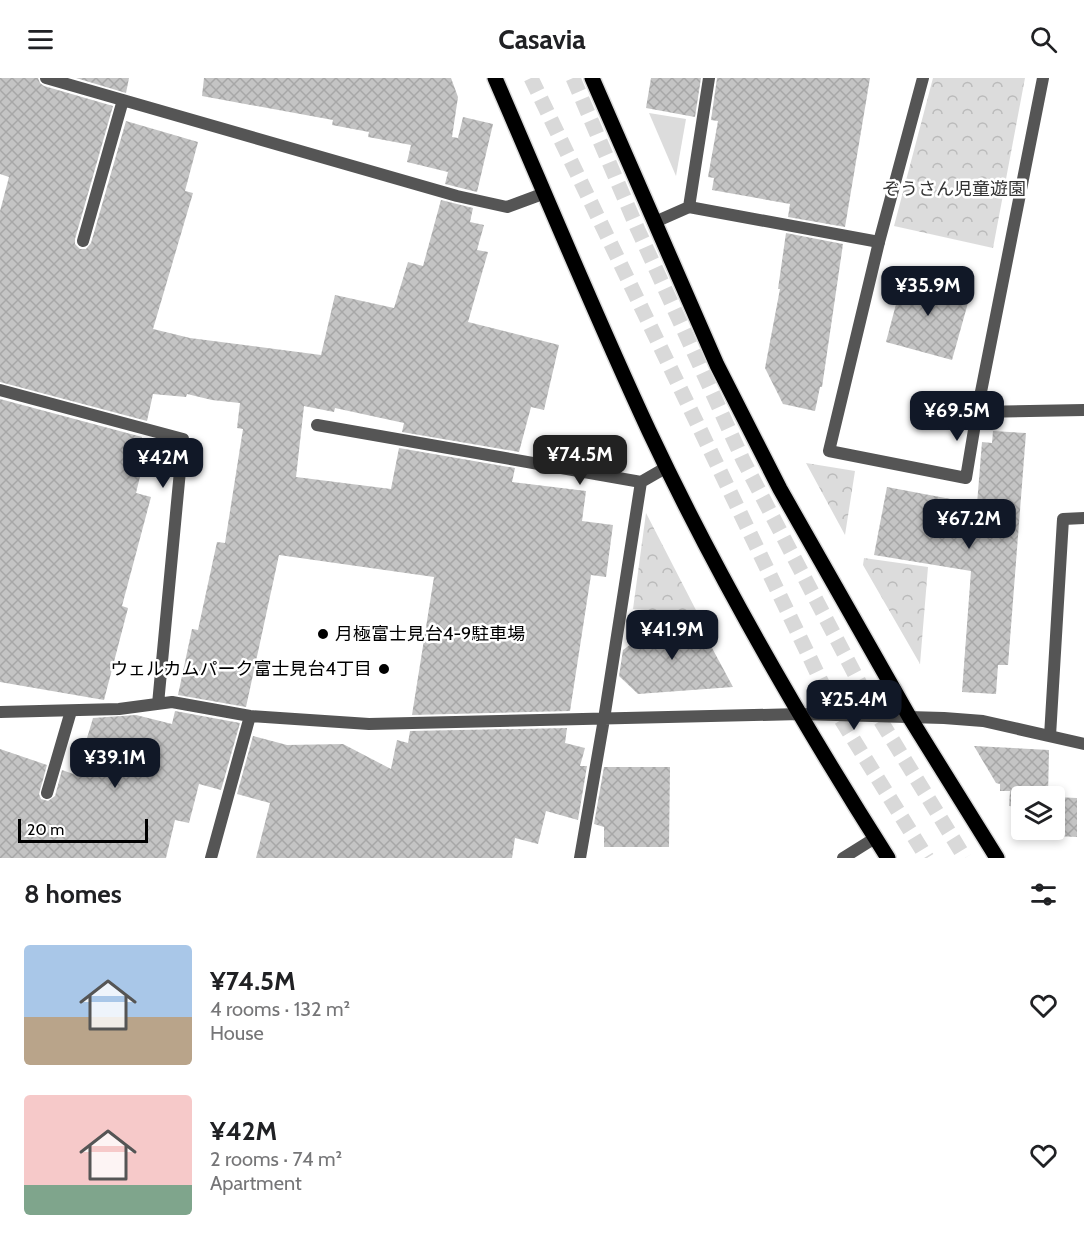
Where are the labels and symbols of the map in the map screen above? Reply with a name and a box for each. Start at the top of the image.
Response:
park label: ぞうさん児童遊園 [882,178,1026,200]
pin: ¥35.9M [879,266,977,317]
pin: ¥69.5M [908,391,1006,442]
pin: ¥74.5M [531,435,629,486]
pin: ¥42M [127,438,199,489]
pin: ¥67.2M [920,499,1018,550]
pin: ¥41.9M [623,610,721,661]
place label: 月極富士見台4-9駐車場 [335,623,525,645]
marker: 月極富士見台4-9駐車場 [316,627,330,641]
place label: ウェルカムパーク富士見台4丁目 [110,658,372,680]
marker: ウェルカムパーク富士見台4丁目 [377,662,391,676]
pin: ¥25.4M [805,680,903,731]
pin: ¥39.1M [66,738,164,789]
scale bar [18,816,148,844]

